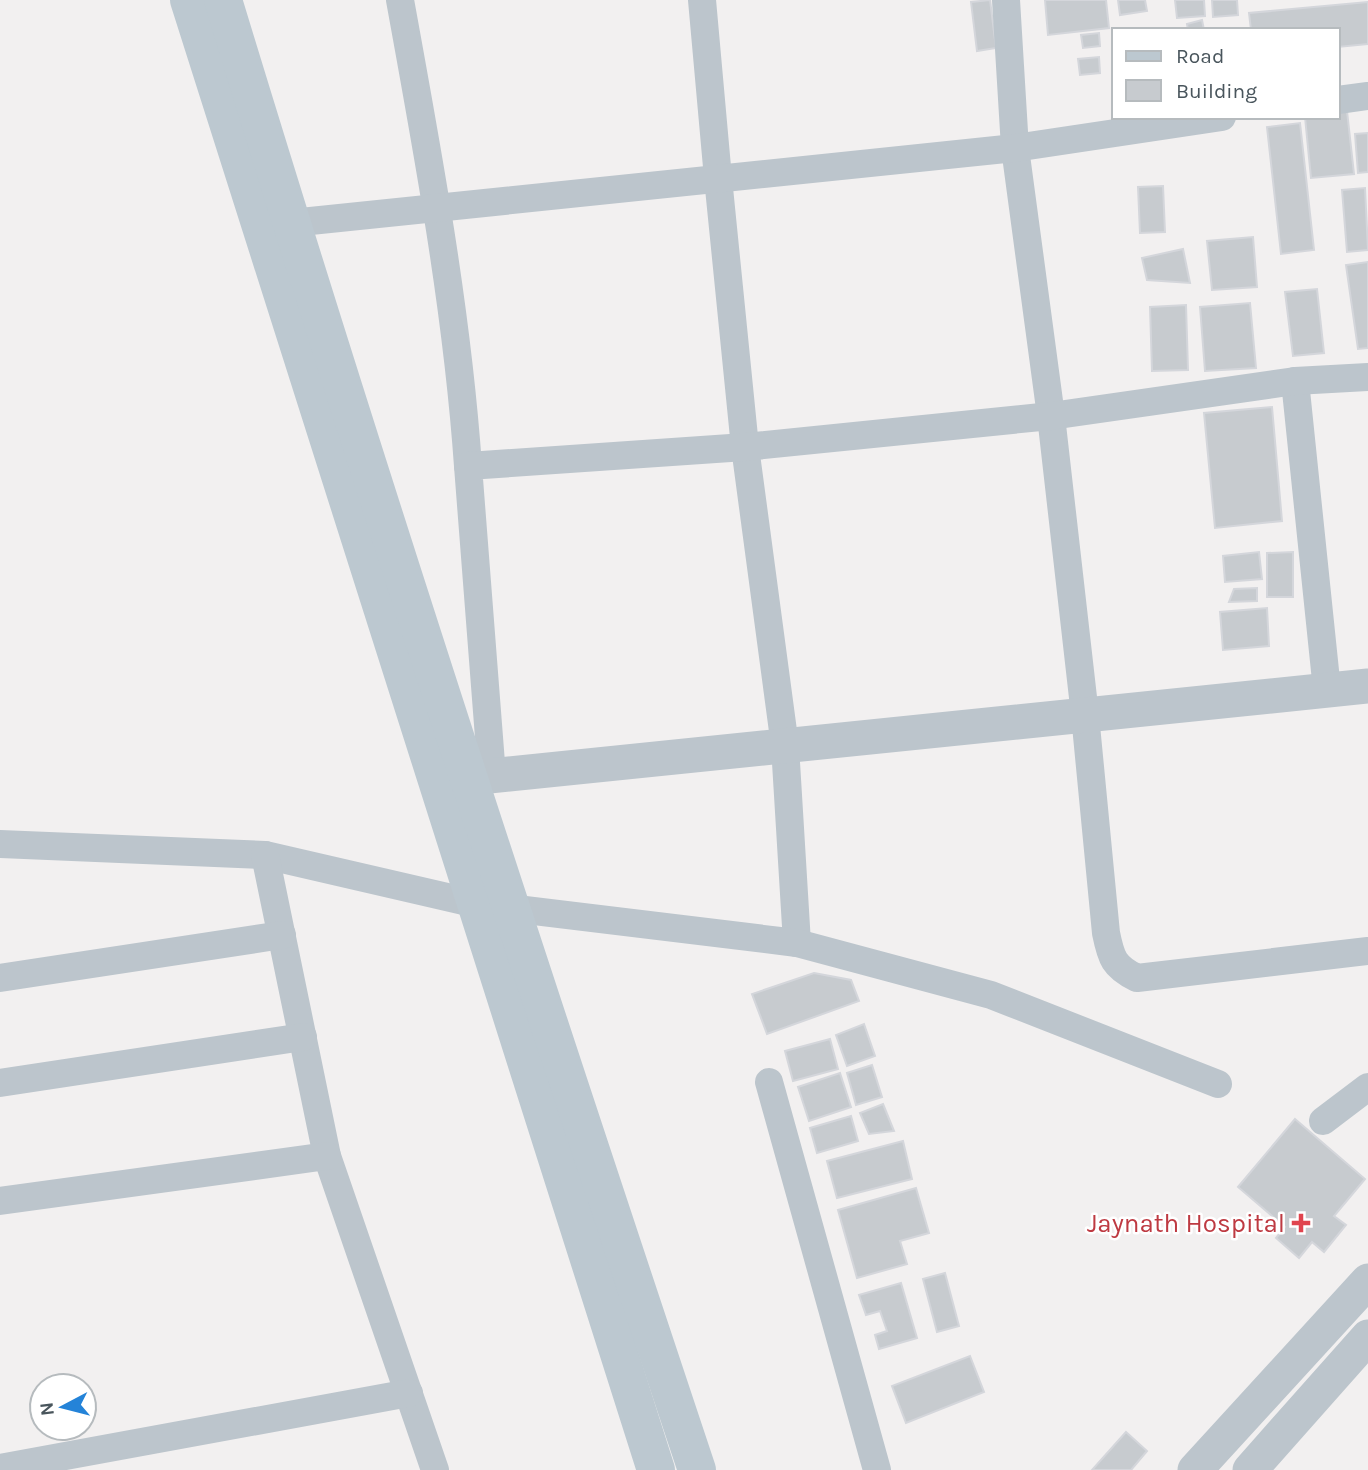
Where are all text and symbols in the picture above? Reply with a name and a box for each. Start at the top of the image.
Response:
legend [1112,28,1340,119]
text: Road [1176,44,1224,68]
text: Building [1176,79,1257,103]
place label: Jaynath Hospital [1087,1208,1285,1239]
marker: Jaynath Hospital [1291,1213,1311,1233]
north arrow [28,1372,98,1442]
text: N [35,1401,59,1417]

